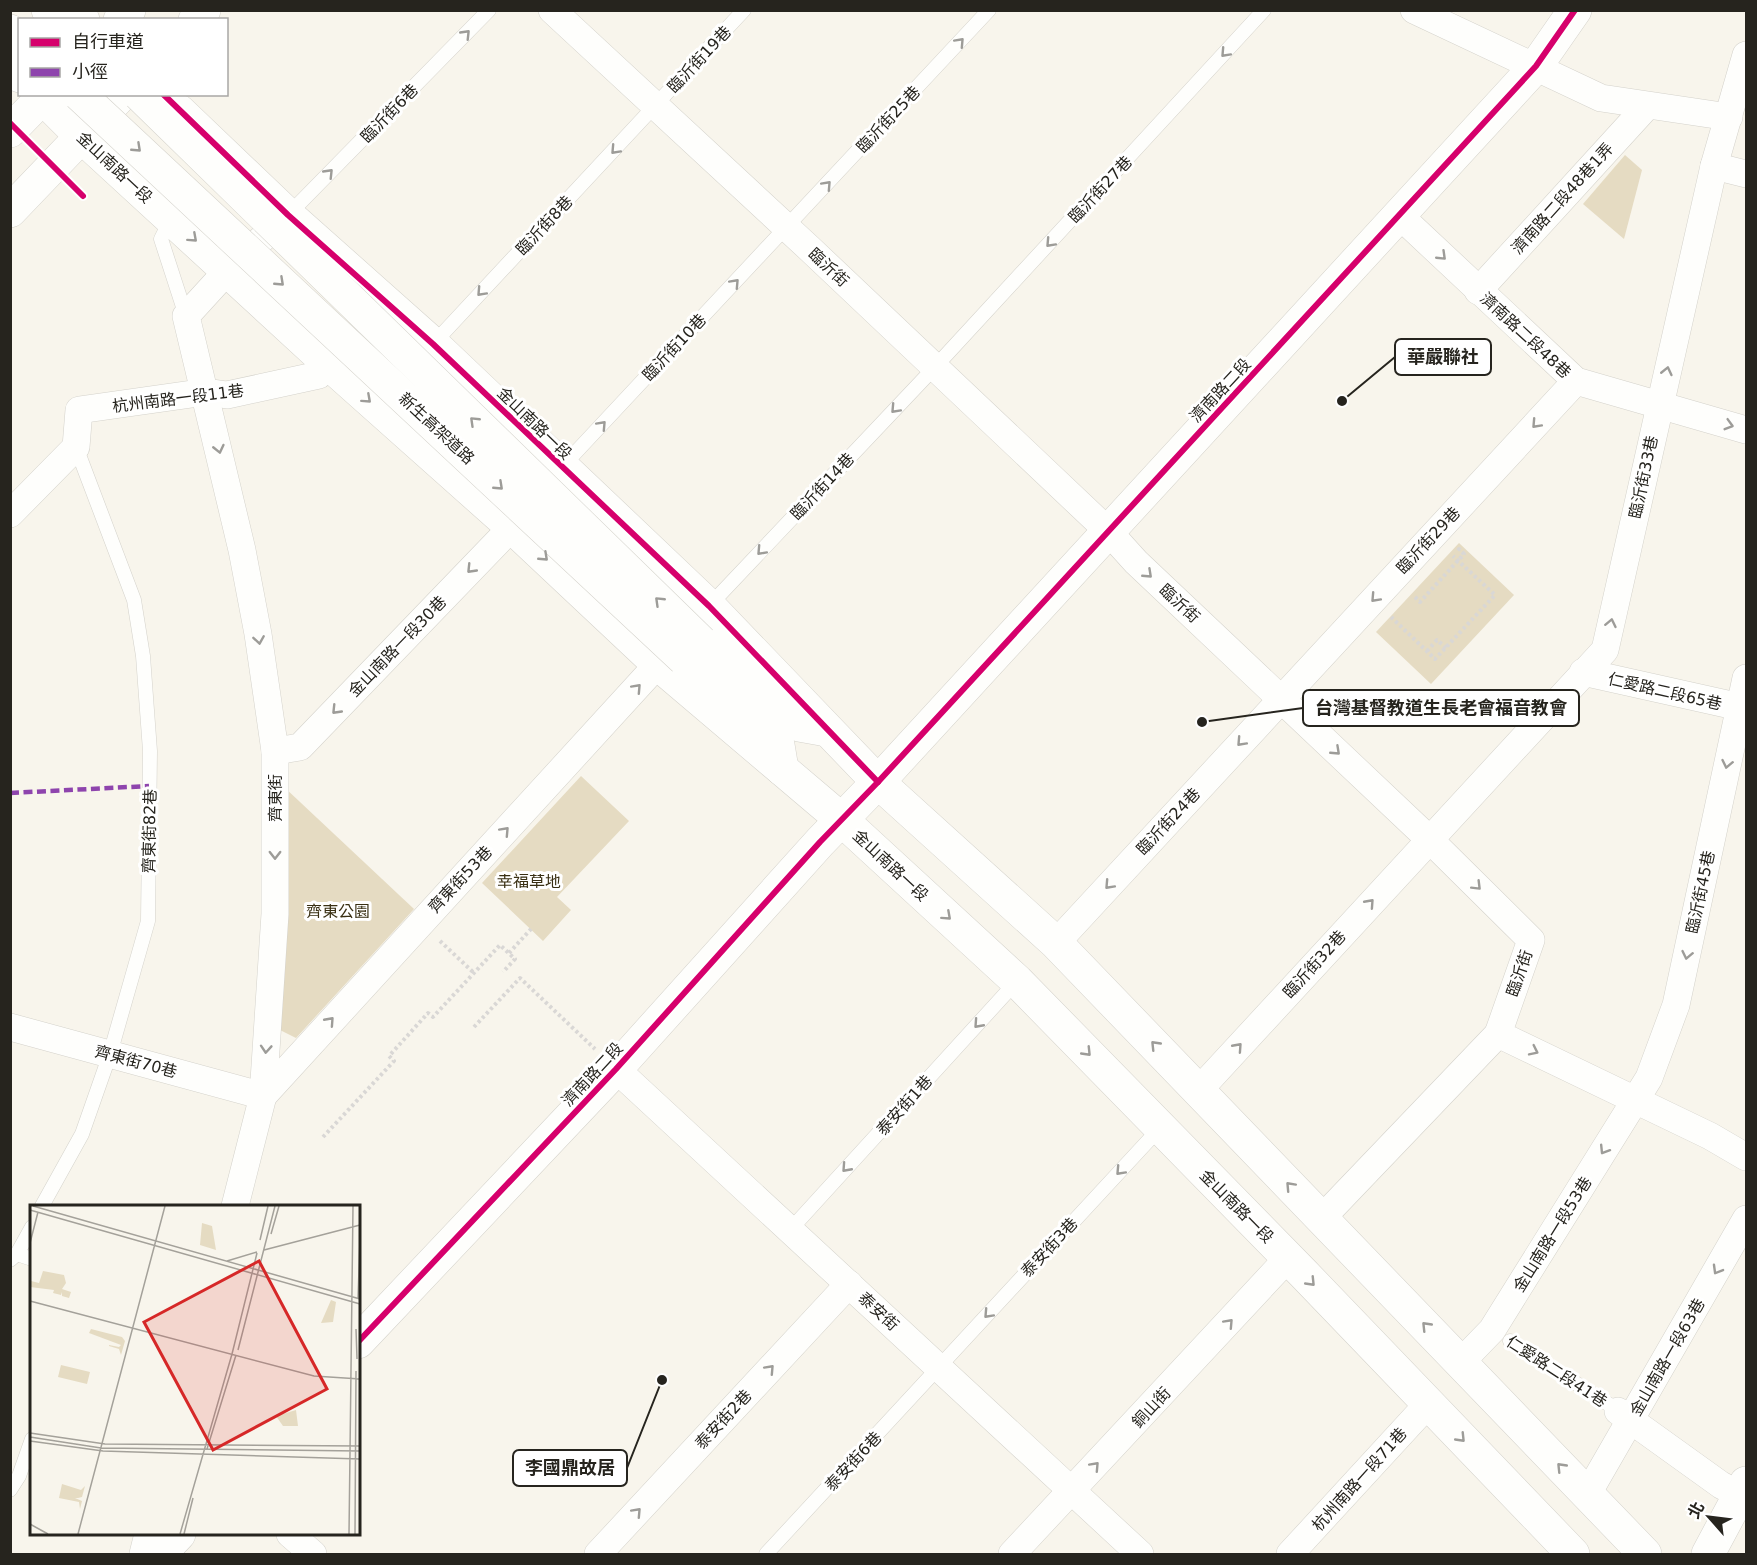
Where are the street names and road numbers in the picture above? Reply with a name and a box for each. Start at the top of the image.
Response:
street label: 臨沂街19巷 [664,22,735,97]
street label: 臨沂街6巷 [357,80,422,147]
street label: 臨沂街25巷 [853,82,924,157]
street label: 金山南路一段 [73,128,156,207]
street label: 濟南路二段48巷1弄 [1508,139,1617,258]
street label: 臨沂街27巷 [1065,152,1136,227]
street label: 臨沂街8巷 [512,192,577,259]
street label: 臨沂街 [805,244,853,291]
street label: 濟南路二段48巷 [1477,289,1575,382]
street label: 臨沂街10巷 [639,310,710,385]
street label: 濟南路二段 [1186,355,1255,426]
street label: 杭州南路一段11巷 [111,381,245,416]
street label: 金山南路一段 [494,383,576,464]
street label: 新生高架道路 [395,389,478,468]
street label: 臨沂街33巷 [1625,434,1662,520]
street label: 臨沂街14巷 [787,449,858,524]
street label: 臨沂街29巷 [1393,503,1464,578]
street label: 臨沂街 [1156,580,1204,627]
street label: 金山南路一段30巷 [345,592,450,701]
street label: 仁愛路二段65巷 [1606,669,1724,714]
street label: 齊東街 [266,774,285,822]
street label: 臨沂街24巷 [1133,784,1204,859]
street label: 齊東街82巷 [139,789,160,873]
street label: 金山南路一段 [849,826,932,905]
street label: 齊東街53巷 [425,842,496,917]
street label: 臨沂街45巷 [1682,849,1719,935]
street label: 臨沂街32巷 [1279,927,1350,1002]
street label: 臨沂街 [1503,947,1536,999]
street label: 濟南路二段 [558,1039,627,1110]
street label: 齊東街70巷 [93,1041,179,1082]
street label: 泰安街1巷 [872,1071,936,1139]
street label: 金山南路一段 [1196,1166,1277,1247]
street label: 金山南路一段53巷 [1509,1173,1596,1295]
street label: 泰安街3巷 [1017,1214,1082,1281]
street label: 泰安街 [855,1288,903,1335]
street label: 金山南路一段63巷 [1626,1295,1709,1419]
street label: 仁愛路二段41巷 [1503,1332,1611,1411]
street label: 銅山街 [1128,1383,1175,1431]
street label: 泰安街2巷 [691,1386,756,1453]
street label: 杭州南路一段71巷 [1308,1424,1411,1535]
street label: 泰安街6巷 [821,1428,886,1495]

